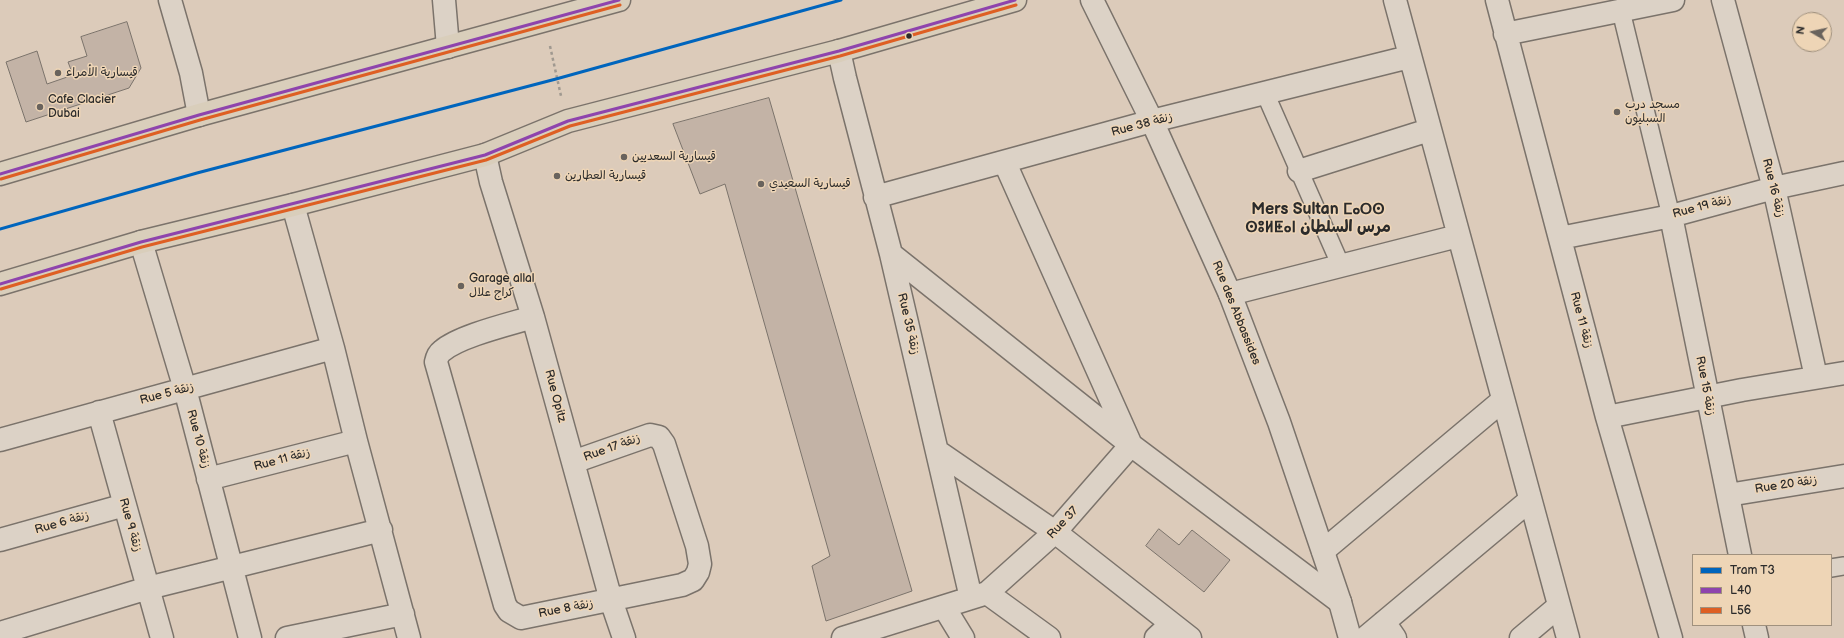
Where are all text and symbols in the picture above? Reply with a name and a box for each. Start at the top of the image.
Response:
north arrow [1792,12,1832,52]
text: N [1794,25,1808,35]
unlabelled marker [904,31,914,41]
place label: قيسارية الأمراء [66,66,138,80]
marker: قيسارية الأمراء [53,68,63,78]
place label: Cafe Clacier Dubai [48,93,115,121]
place label: مسجد درب السبليون [1625,98,1680,126]
marker: Cafe Clacier Dubai [35,102,45,112]
marker: مسجد درب السبليون [1612,107,1622,117]
street label: Rue 38 زنقة [1110,110,1174,140]
place label: قيسارية السعديين [632,150,716,164]
marker: قيسارية السعديين [619,152,629,162]
street label: Rue 16 زنقة [1759,157,1787,219]
place label: قيسارية العطارين [565,169,646,183]
marker: قيسارية العطارين [552,171,562,181]
place label: قيسارية السعيدي [769,177,851,191]
marker: قيسارية السعيدي [756,179,766,189]
street label: Rue 19 زنقة [1671,192,1733,222]
district label: Mers Sultan ⵎⴰⵔⵙ ⵙⵓⵍⵟⴰⵏ مرس السلطان [1245,200,1391,238]
street label: Rue des Abbassides [1209,259,1263,367]
place label: Garage allal كراج علال [469,272,535,300]
marker: Garage allal كراج علال [456,281,466,291]
street label: Rue 11 زنقة [1567,290,1595,350]
street label: Rue 35 زنقة [894,292,922,356]
street label: Rue 15 زنقة [1692,355,1718,417]
street label: Rue Opitz [541,368,569,424]
street label: Rue 5 زنقة [138,380,196,408]
street label: Rue 10 زنقة [183,408,213,470]
street label: Rue 17 زنقة [582,431,642,465]
street label: Rue 11 زنقة [252,446,312,474]
street label: Rue 20 زنقة [1754,473,1818,497]
street label: Rue 9 زنقة [115,496,145,554]
street label: Rue 37 [1044,504,1082,542]
street label: Rue 6 زنقة [33,508,91,538]
legend [1692,554,1832,626]
text: Tram T3 [1730,563,1775,578]
text: L40 [1730,583,1751,598]
street label: Rue 8 زنقة [537,597,595,621]
text: L56 [1730,603,1751,618]

